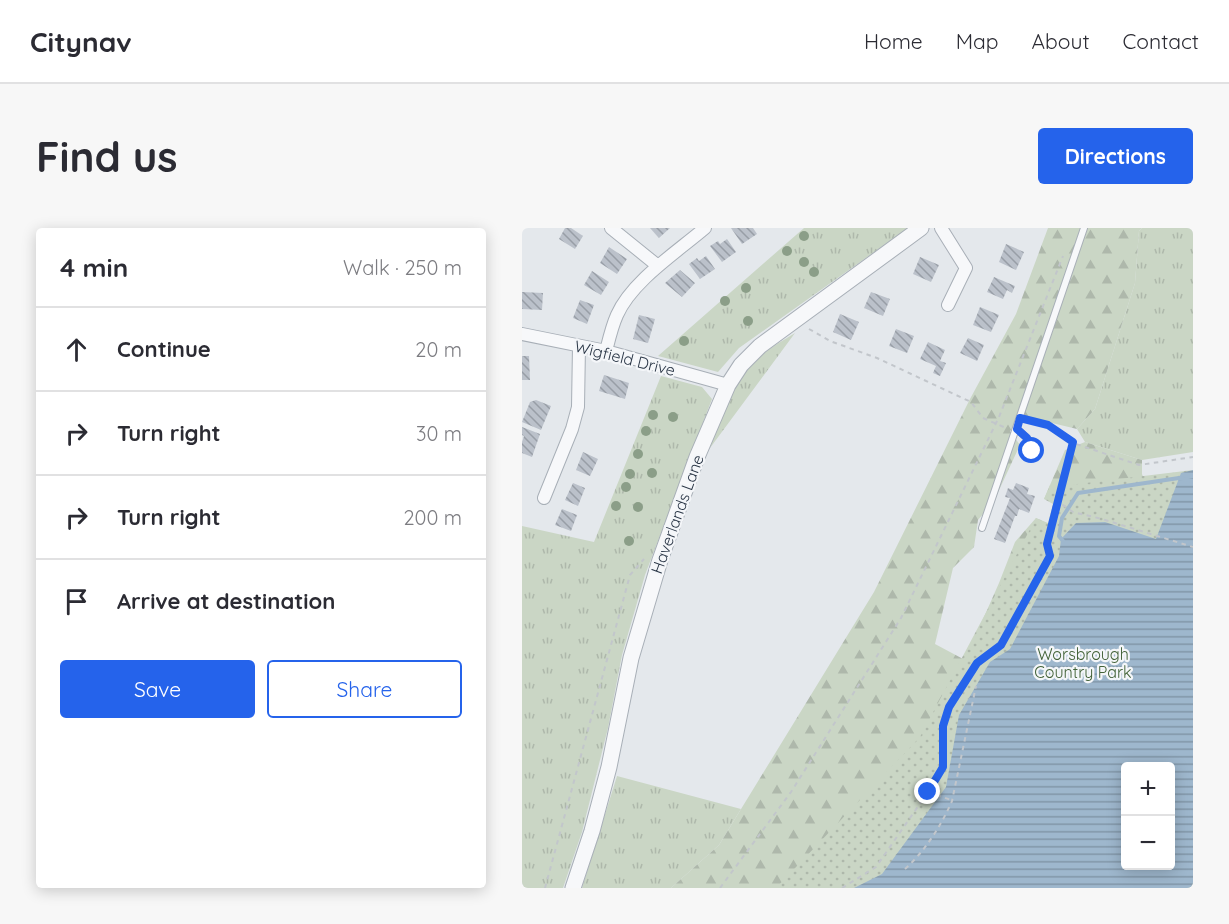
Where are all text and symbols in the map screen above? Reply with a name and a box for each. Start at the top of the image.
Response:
text: Citynav [30,24,132,59]
text: Home [864,28,923,54]
text: Map [956,28,999,54]
text: About [1032,28,1090,54]
text: Contact [1123,28,1199,54]
button: Directions [1038,128,1193,184]
text: Find us [36,130,178,183]
text: 4 min [60,251,128,284]
text: Walk · 250 m [343,255,462,280]
icon: ahead [60,333,93,366]
text: Continue [117,335,211,363]
street label: Wigfield Drive [573,336,677,380]
text: 20 m [415,337,462,362]
icon: right [60,417,93,450]
text: Turn right [117,419,221,447]
text: 30 m [416,421,462,446]
route start [1018,437,1044,463]
street label: Haverlands Lane [646,452,708,576]
icon: right [60,501,93,534]
text: Turn right [117,503,221,531]
text: 200 m [403,505,462,530]
icon: arrive [60,585,93,618]
text: Arrive at destination [117,587,335,615]
park label: Worsbrough Country Park [1034,644,1132,682]
button: Save [60,660,255,718]
button: Share [267,660,462,718]
map controls [1121,762,1175,870]
button: + [1121,762,1175,816]
route end [914,778,940,804]
button: − [1121,816,1175,870]

